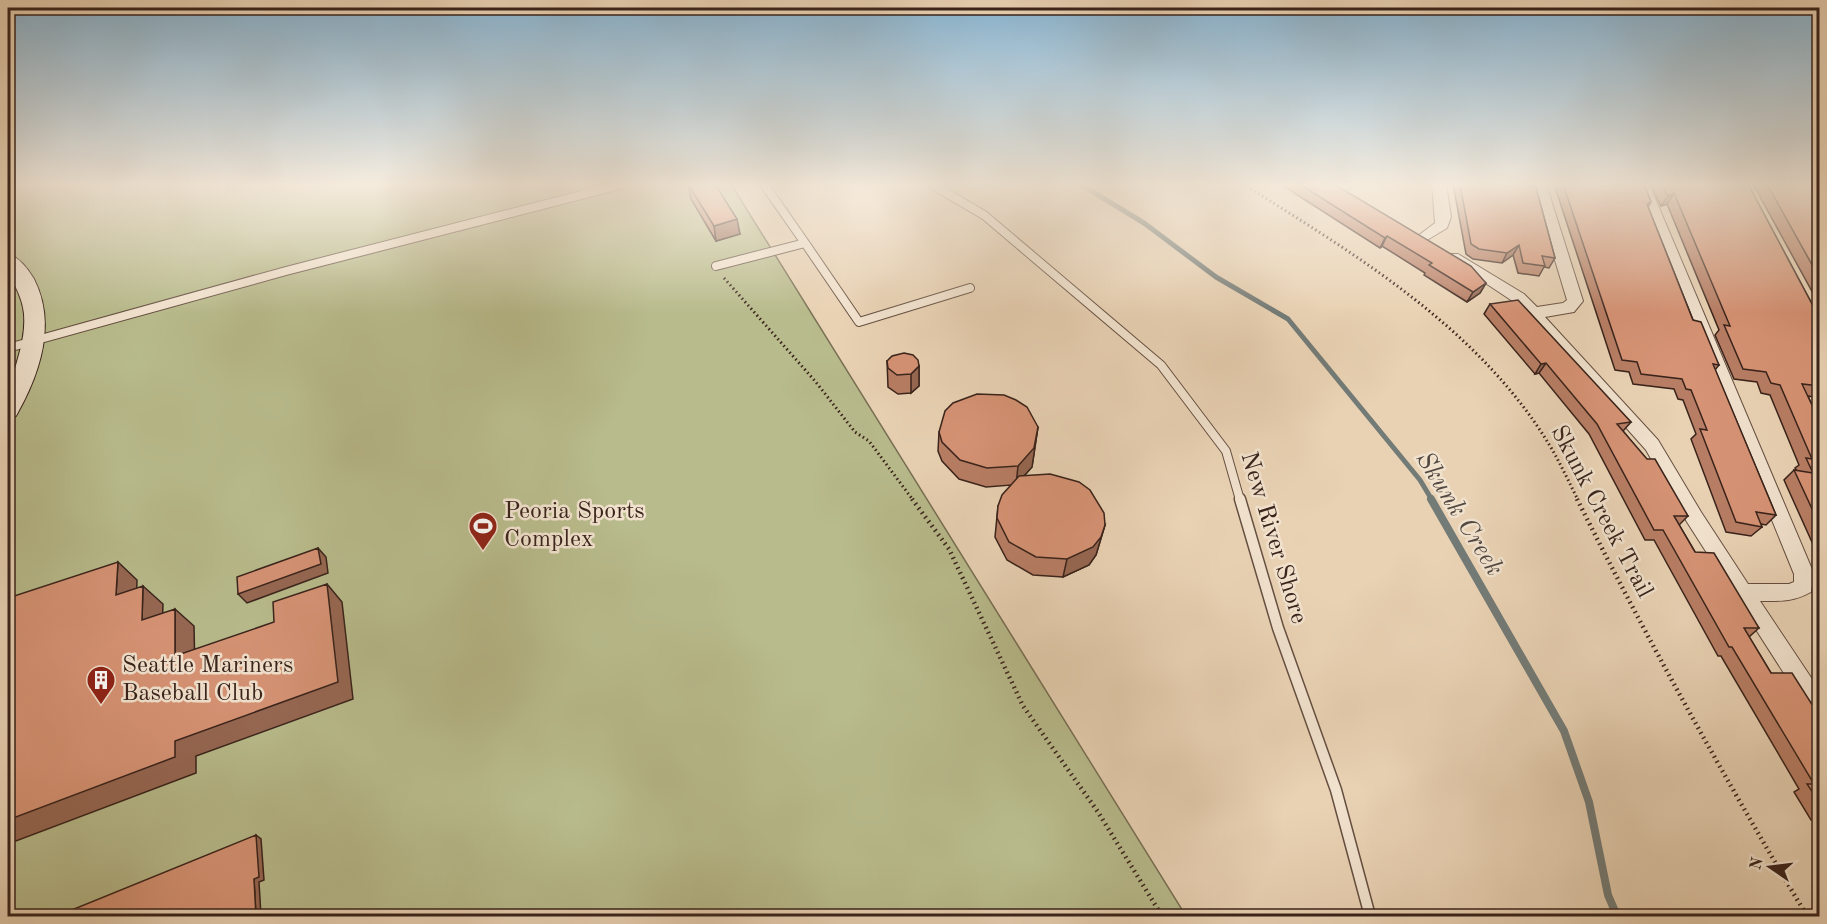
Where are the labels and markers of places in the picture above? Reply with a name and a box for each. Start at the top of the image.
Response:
place label: Peoria Sports Complex [504,500,645,552]
sports icon: Peoria Sports Complex [467,510,499,552]
place label: Seattle Mariners Baseball Club [122,654,293,706]
building icon: Seattle Mariners Baseball Club [85,664,117,706]

